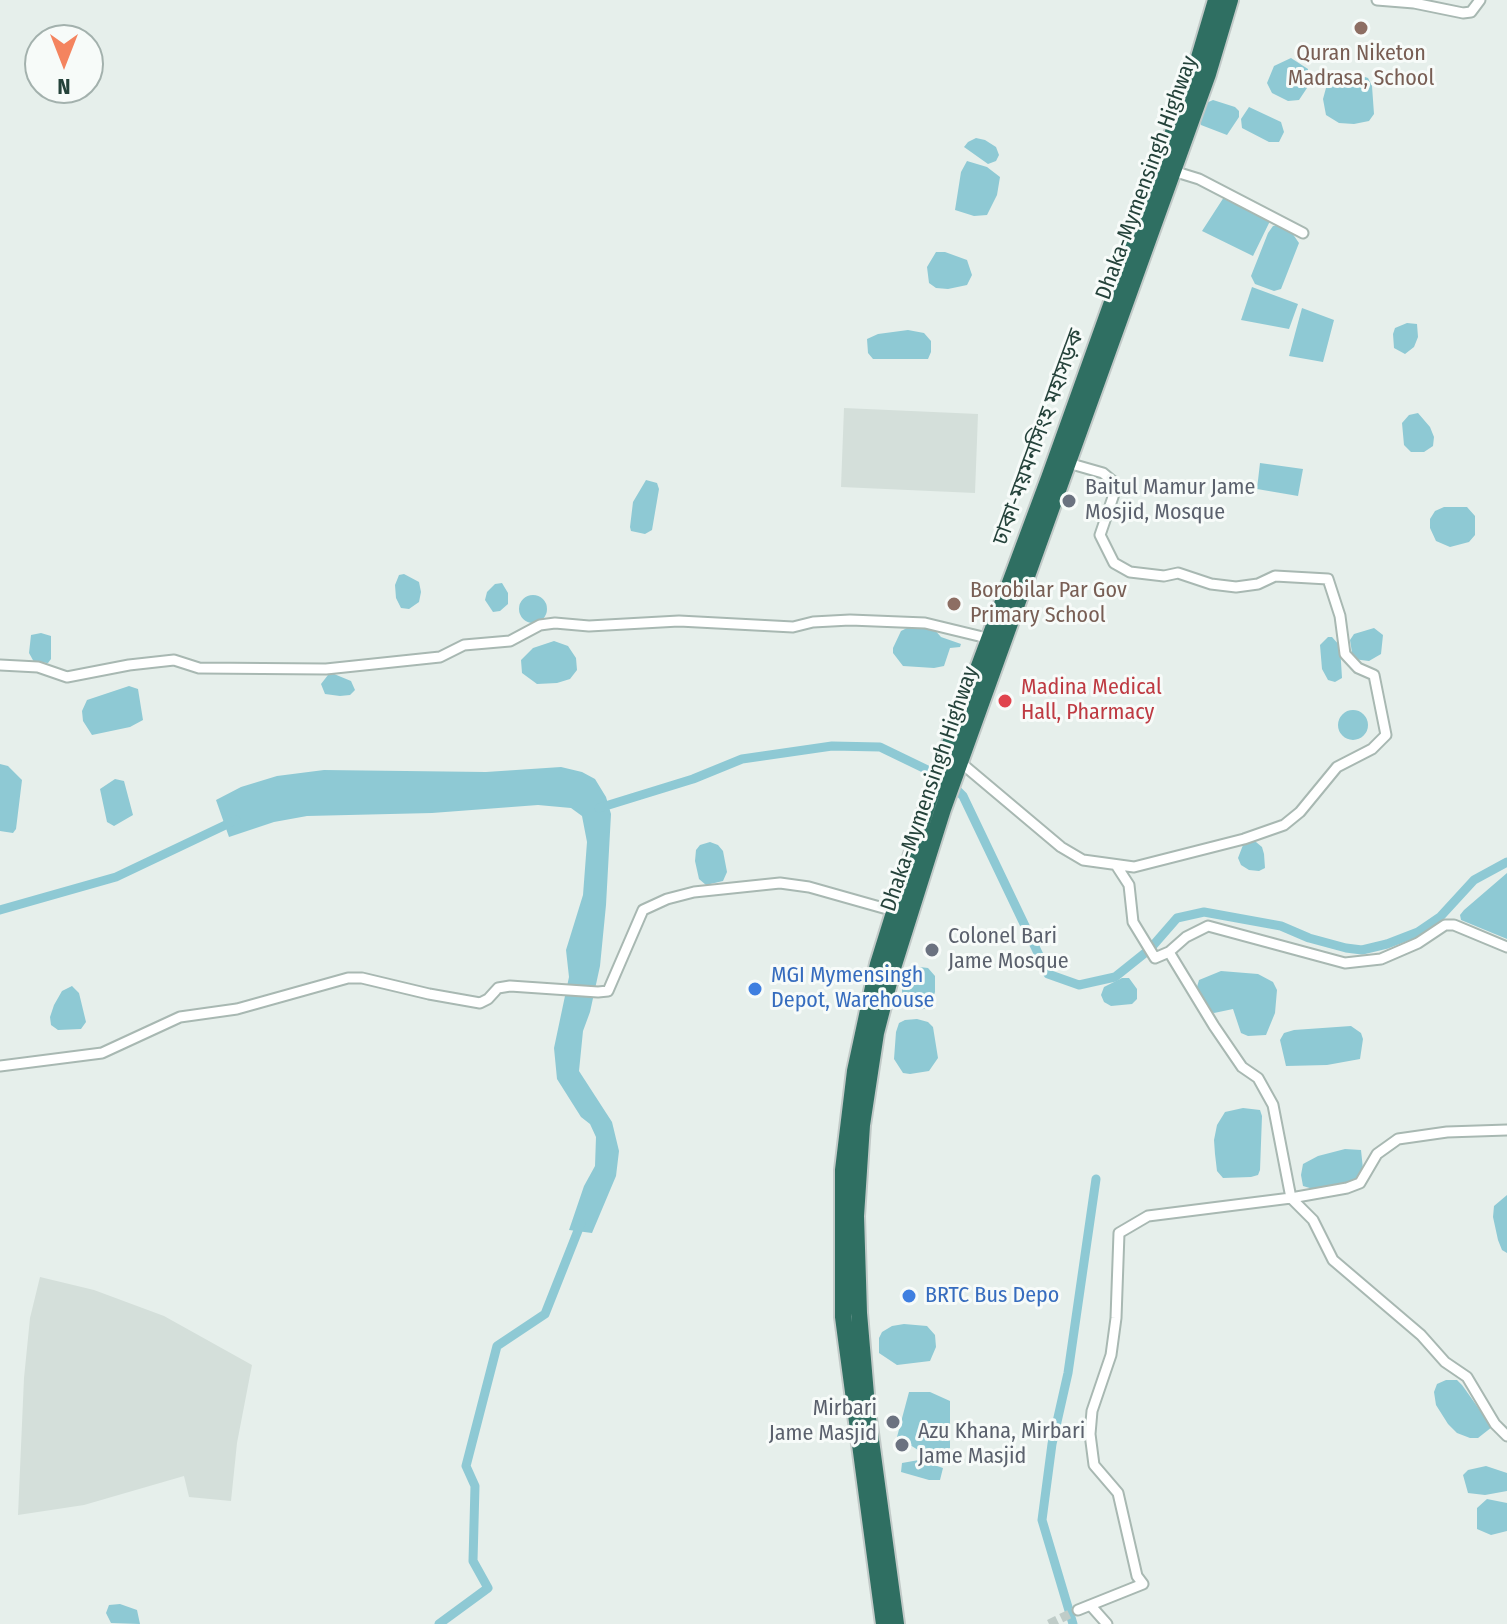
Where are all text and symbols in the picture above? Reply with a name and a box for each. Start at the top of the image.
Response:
marker: Quran Niketon Madrasa, School [1352,19,1370,37]
north arrow [24,24,104,104]
place label: Quran Niketon Madrasa, School [1288,41,1434,92]
street label: Dhaka-Mymensingh Highway [1091,53,1203,303]
text: N [57,73,71,100]
street label: ঢাকা-ময়মনসিংহ মহাসড়ক [988,325,1090,549]
place label: Baitul Mamur Jame Mosjid, Mosque [1085,475,1255,526]
marker: Baitul Mamur Jame Mosjid, Mosque [1060,492,1078,510]
place label: Borobilar Par Gov Primary School [970,578,1127,630]
marker: Borobilar Par Gov Primary School [945,595,963,613]
street label: Dhaka-Mymensingh Highway [876,663,984,915]
place label: Madina Medical Hall, Pharmacy [1021,675,1162,726]
marker: Madina Medical Hall, Pharmacy [996,692,1014,710]
place label: Colonel Bari Jame Mosque [948,924,1069,976]
marker: Colonel Bari Jame Mosque [923,941,941,959]
place label: MGI Mymensingh Depot, Warehouse [771,963,934,1014]
marker: MGI Mymensingh Depot, Warehouse [746,980,764,998]
place label: BRTC Bus Depo [925,1283,1059,1309]
marker: BRTC Bus Depo [900,1287,918,1305]
place label: Mirbari Jame Masjid [769,1396,877,1448]
marker: Mirbari Jame Masjid [884,1413,902,1431]
place label: Azu Khana, Mirbari Jame Masjid [918,1419,1085,1470]
marker: Azu Khana, Mirbari Jame Masjid [893,1436,911,1454]

